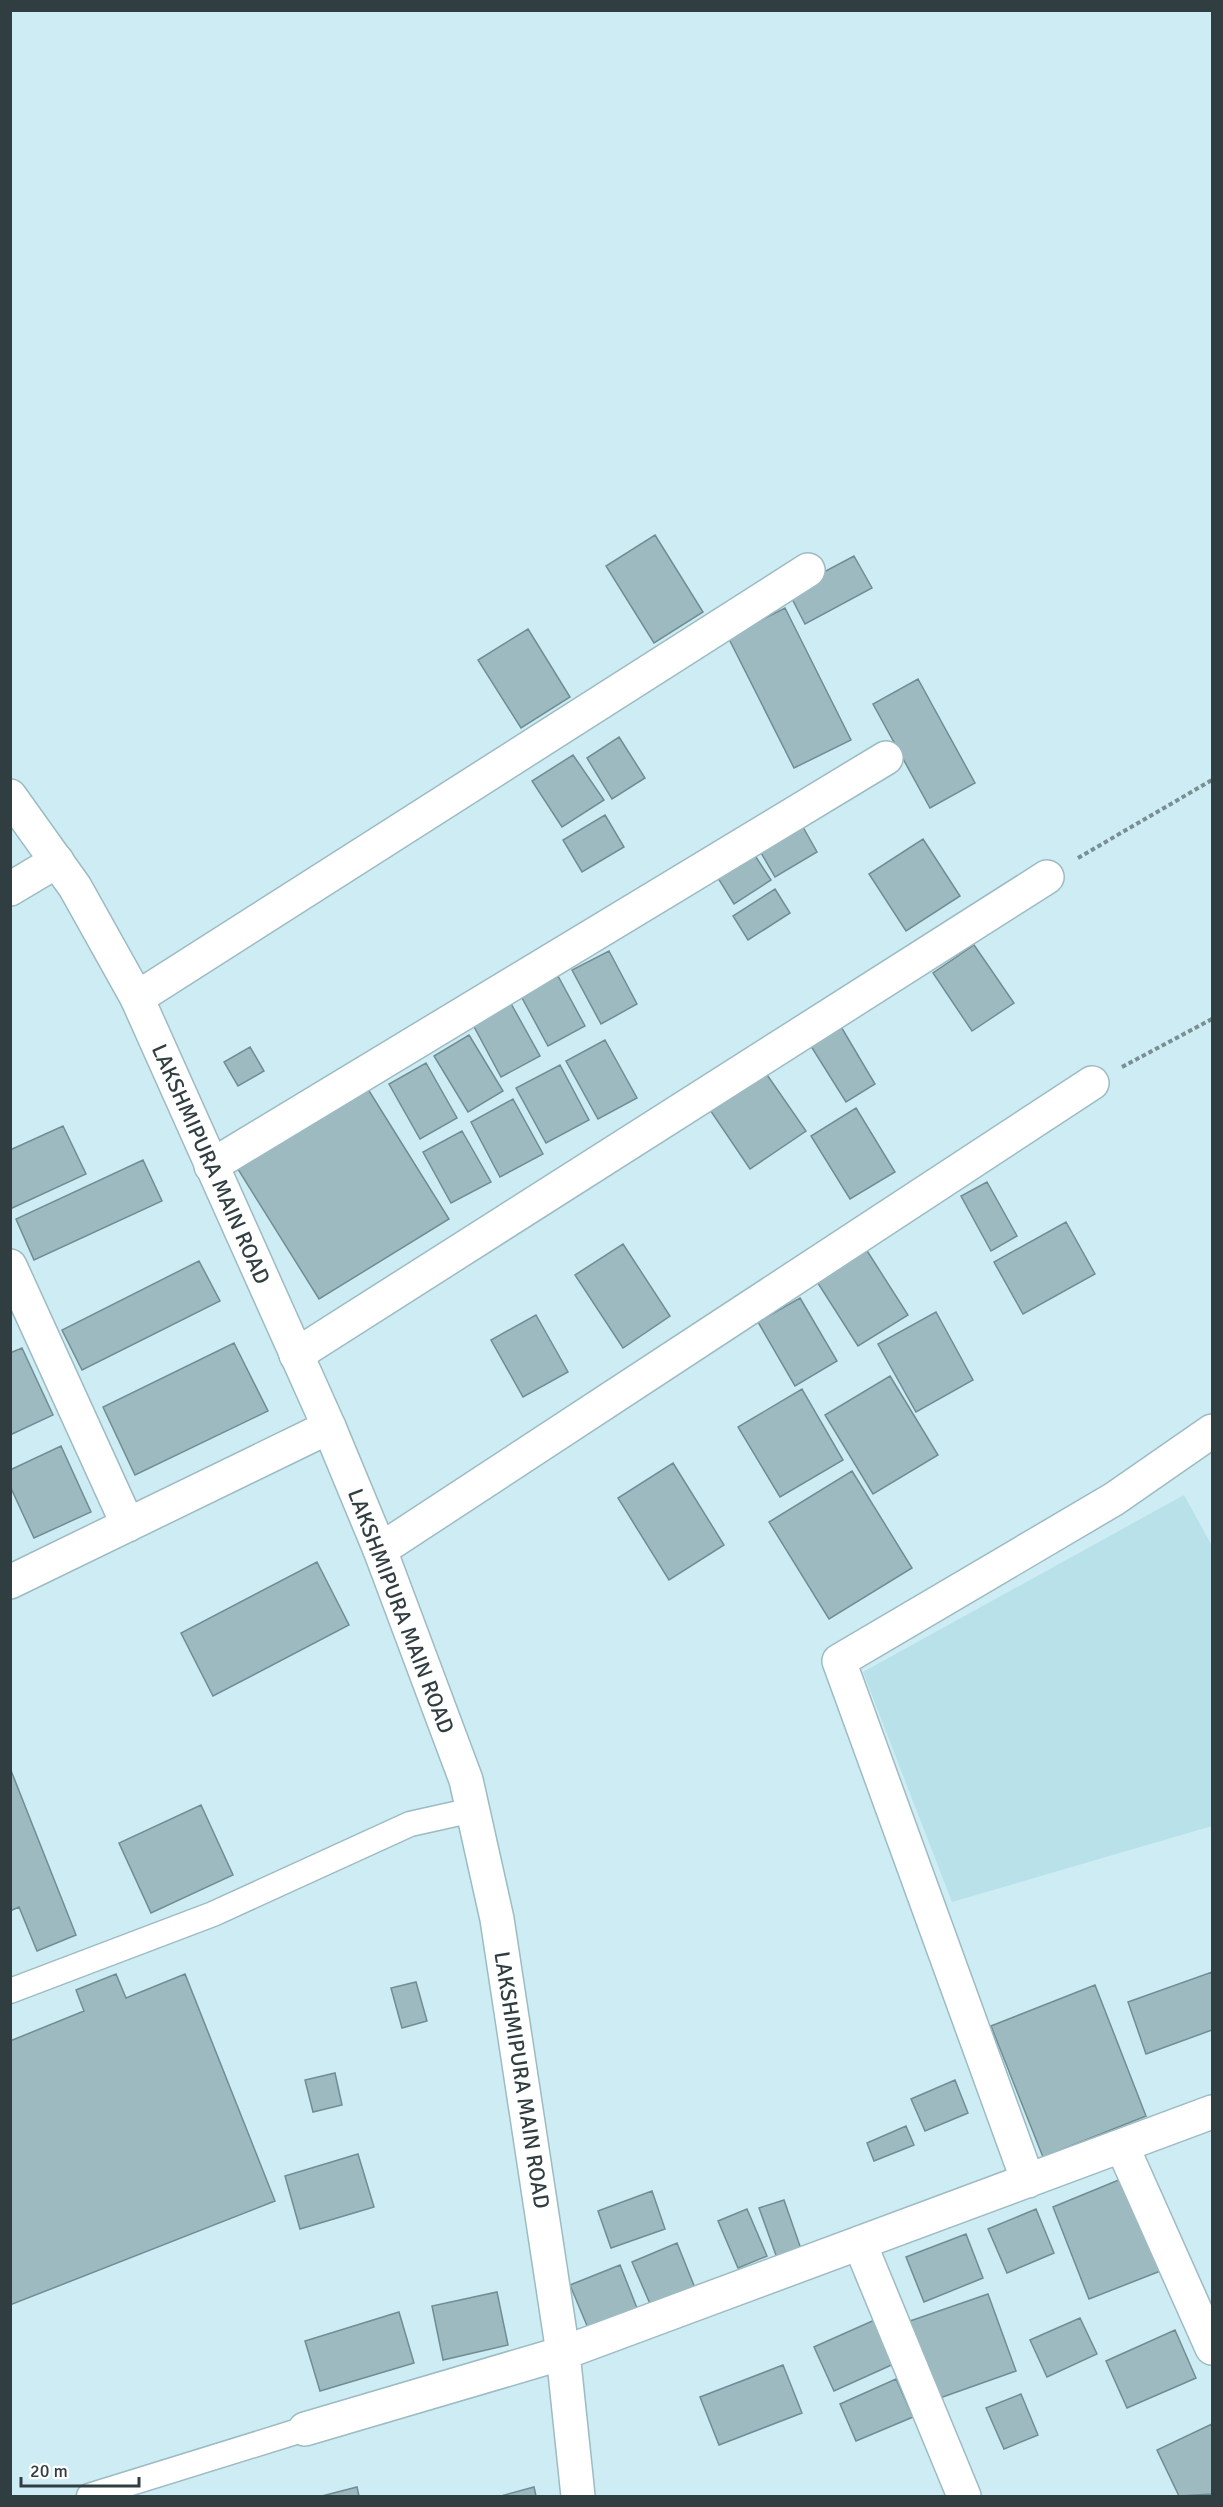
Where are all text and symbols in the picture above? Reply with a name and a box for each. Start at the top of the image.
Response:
street label: LAKSHMIPURA MAIN ROAD [146,1040,276,1288]
street label: LAKSHMIPURA MAIN ROAD [342,1485,460,1737]
street label: LAKSHMIPURA MAIN ROAD [488,1949,556,2211]
scale bar [21,2450,140,2488]
text: 20 m [30,2460,68,2482]

